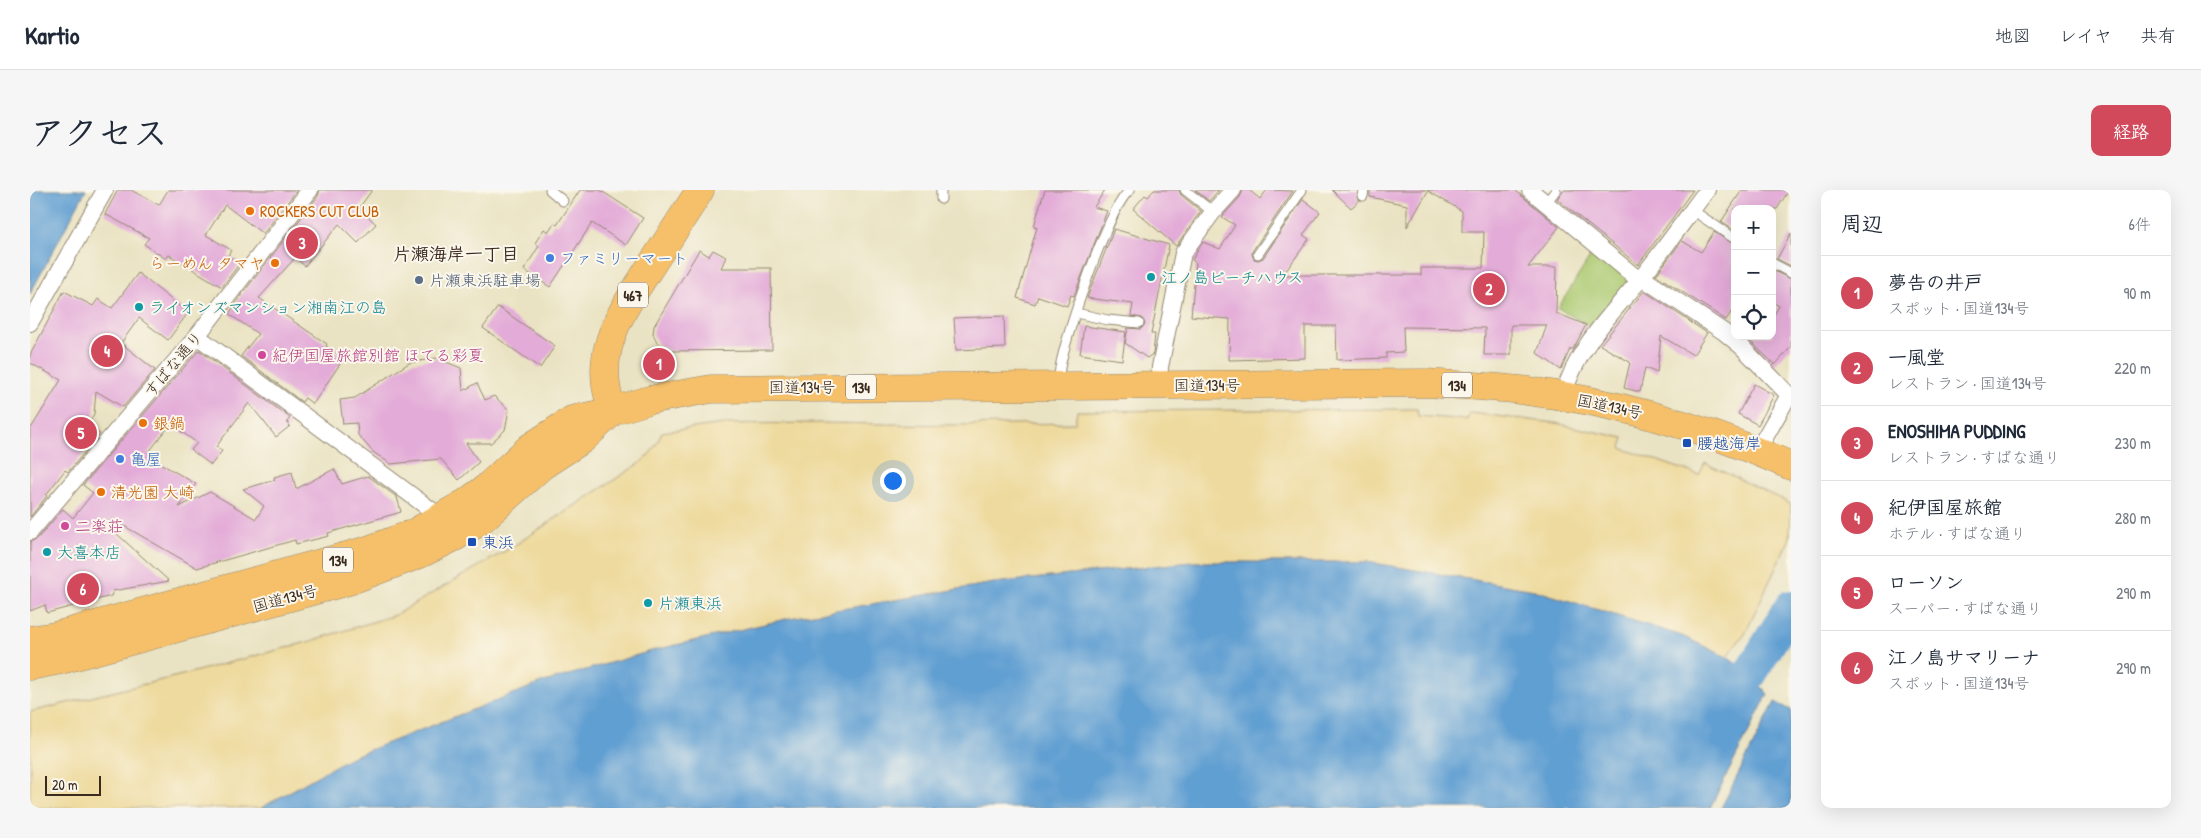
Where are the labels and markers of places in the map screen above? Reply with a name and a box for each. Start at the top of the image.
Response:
place label: ROCKERS CUT CLUB [260,200,379,222]
marker: ROCKERS CUT CLUB [244,205,256,217]
pin: 3 [286,224,318,262]
place label: ファミリーマート [560,247,688,269]
place label: らーめん タマヤ [149,252,265,274]
marker: ファミリーマート [544,252,556,264]
marker: らーめん タマヤ [269,257,281,269]
place label: 江ノ島ビーチハウス [1161,266,1303,288]
place label: 片瀬東浜駐車場 [429,269,541,291]
pin: 2 [1473,270,1505,308]
marker: 江ノ島ビーチハウス [1145,271,1157,283]
marker: 片瀬東浜駐車場 [413,274,425,286]
place label: ライオンズマンション湘南江の島 [149,296,387,318]
marker: ライオンズマンション湘南江の島 [133,301,145,313]
pin: 4 [91,332,123,370]
place label: 紀伊国屋旅館別館 ほてる彩夏 [272,344,484,366]
pin: 1 [643,345,675,383]
marker: 紀伊国屋旅館別館 ほてる彩夏 [256,349,268,361]
place label: 銀鍋 [153,412,185,434]
pin: 5 [65,414,97,452]
marker: 銀鍋 [137,417,149,429]
place label: 腰越海岸 [1697,432,1761,454]
marker: 腰越海岸 [1681,437,1693,449]
place label: 亀屋 [130,448,162,470]
marker: 亀屋 [114,453,126,465]
place label: 清光園 大崎 [111,481,195,503]
marker: 清光園 大崎 [95,486,107,498]
place label: 二楽荘 [75,515,123,537]
marker: 二楽荘 [59,520,71,532]
place label: 東浜 [482,531,514,553]
marker: 東浜 [466,536,478,548]
place label: 大喜本店 [57,541,121,563]
marker: 大喜本店 [41,546,53,558]
pin: 6 [67,570,99,608]
place label: 片瀬東浜 [658,592,722,614]
marker: 片瀬東浜 [642,597,654,609]

